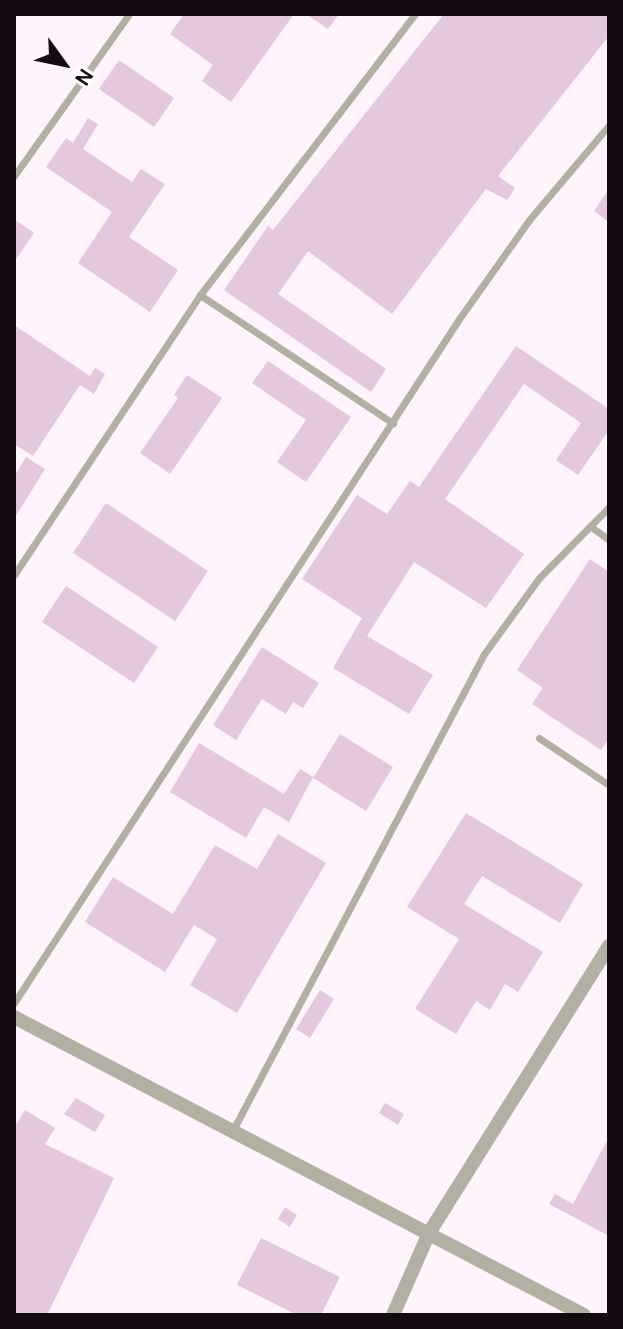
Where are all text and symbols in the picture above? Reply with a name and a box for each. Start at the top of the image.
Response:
north arrow [24,24,104,104]
text: N [69,63,99,91]

